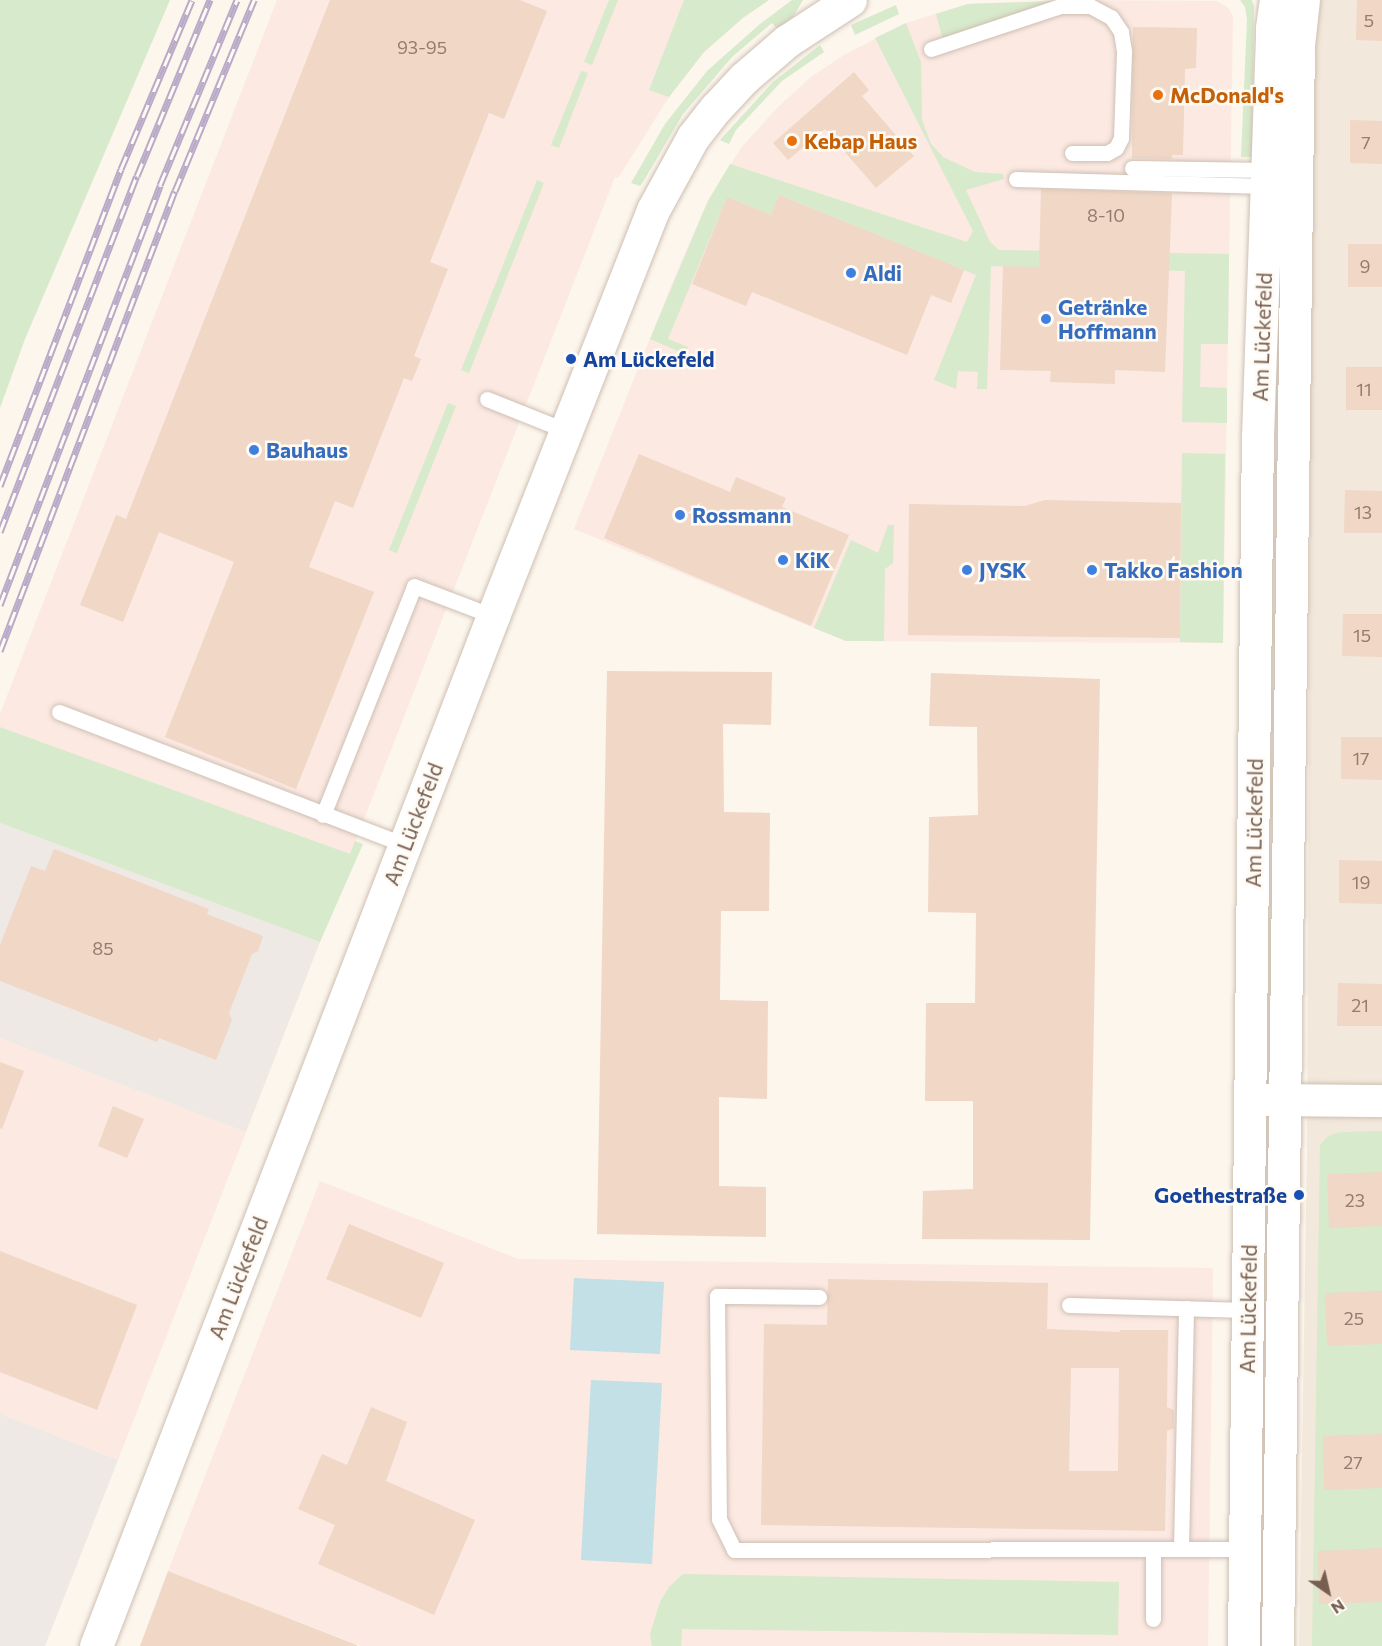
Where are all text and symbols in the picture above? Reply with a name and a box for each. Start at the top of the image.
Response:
house number: 5 [1364,9,1374,31]
house number: 93-95 [397,36,447,58]
place label: McDonald's [1170,82,1284,108]
marker: McDonald's [1151,88,1165,102]
place label: Kebap Haus [804,128,917,154]
house number: 7 [1361,131,1371,153]
marker: Kebap Haus [785,134,799,148]
house number: 8-10 [1087,204,1125,226]
house number: 9 [1360,255,1370,277]
place label: Aldi [863,260,902,286]
marker: Aldi [844,266,858,280]
street label: Am Lückefeld [1247,272,1277,402]
place label: Getränke Hoffmann [1058,294,1157,344]
marker: Getränke Hoffmann [1039,312,1053,326]
place label: Am Lückefeld [583,346,715,372]
marker: Am Lückefeld [564,352,578,366]
house number: 11 [1356,378,1372,400]
place label: Bauhaus [266,437,348,463]
marker: Bauhaus [247,443,261,457]
house number: 13 [1354,501,1372,523]
place label: Rossmann [692,502,791,528]
marker: Rossmann [673,508,687,522]
place label: KiK [795,547,830,573]
marker: KiK [776,553,790,567]
place label: JYSK [979,557,1027,583]
place label: Takko Fashion [1104,557,1243,583]
marker: JYSK [960,563,974,577]
marker: Takko Fashion [1085,563,1099,577]
house number: 15 [1353,624,1371,646]
house number: 17 [1352,747,1370,769]
street label: Am Lückefeld [1240,758,1268,888]
street label: Am Lückefeld [378,759,448,889]
house number: 19 [1352,871,1370,893]
house number: 85 [92,937,114,959]
house number: 21 [1351,994,1369,1016]
place label: Goethestraße [1154,1182,1287,1208]
marker: Goethestraße [1292,1188,1306,1202]
house number: 23 [1345,1189,1365,1211]
street label: Am Lückefeld [203,1213,273,1343]
street label: Am Lückefeld [1234,1244,1262,1374]
house number: 25 [1344,1307,1364,1329]
house number: 27 [1343,1451,1363,1473]
north arrow [1298,1562,1358,1622]
text: N [1328,1596,1349,1619]

